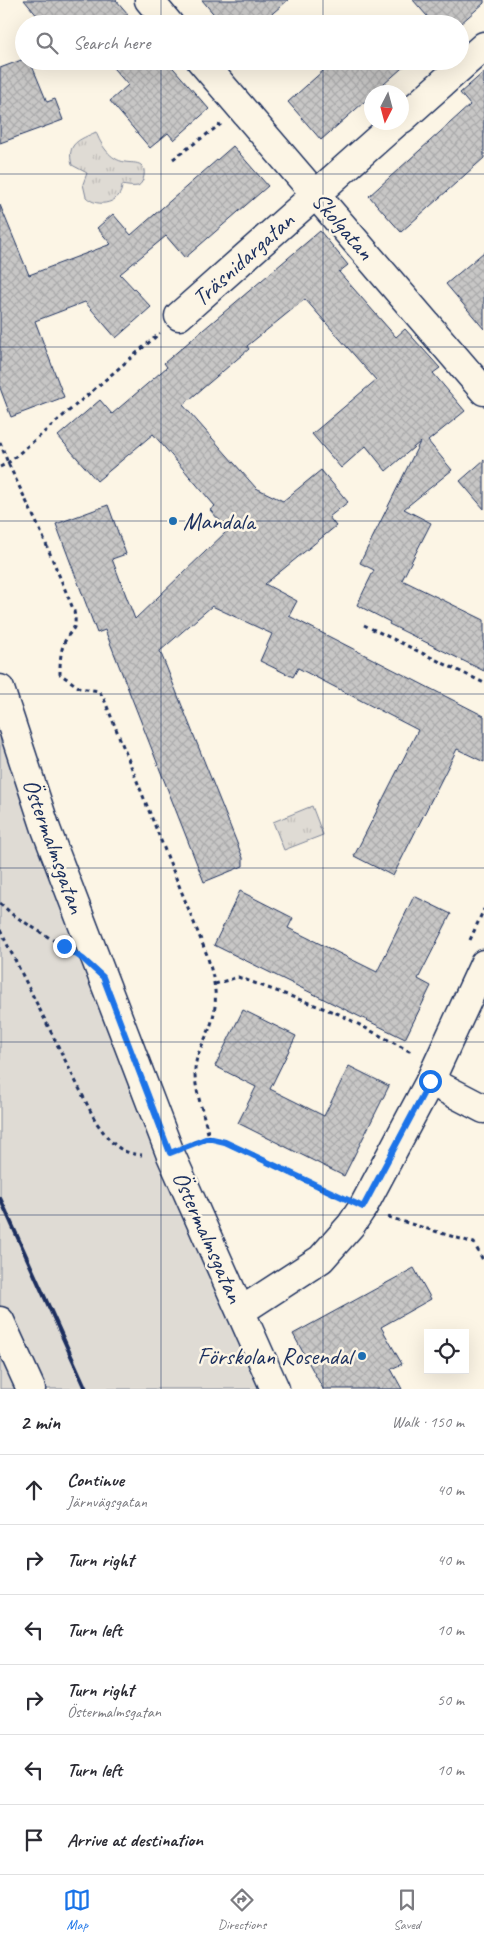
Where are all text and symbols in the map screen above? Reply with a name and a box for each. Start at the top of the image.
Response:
search box [15,15,469,70]
icon: search [33,29,61,57]
text: Search here [73,31,150,55]
north arrow [364,85,409,130]
street label: Skolgatan [305,186,381,266]
street label: Träsnidargatan [186,205,301,313]
place label: Mandala [183,506,257,536]
marker: Mandala [167,515,179,527]
street label: Östermalmsgatan [16,775,93,918]
route end [53,935,76,958]
route start [419,1070,442,1093]
street label: Östermalmsgatan [166,1167,251,1309]
map controls [424,1329,469,1374]
button: locate [424,1329,469,1374]
place label: Förskolan Rosendal [197,1341,356,1371]
marker: Förskolan Rosendal [356,1350,368,1362]
text: 2 min [20,1409,60,1435]
text: Walk · 150 m [392,1412,464,1432]
text: Continue [67,1468,124,1492]
icon: ahead [20,1476,48,1504]
text: 40 m [437,1480,464,1500]
text: Järnvägsgatan [67,1492,147,1512]
icon: right [20,1546,48,1574]
text: Turn right [67,1548,134,1572]
text: 40 m [437,1550,464,1570]
icon: left [20,1616,48,1644]
text: Turn left [67,1618,122,1642]
text: 10 m [437,1620,464,1640]
text: Turn right [67,1678,134,1702]
icon: right [20,1686,48,1714]
text: 50 m [437,1690,464,1710]
text: Östermalmsgatan [67,1702,161,1722]
icon: left [20,1756,48,1784]
text: Turn left [67,1758,122,1782]
text: 10 m [437,1760,464,1780]
icon: arrive [20,1826,48,1854]
text: Arrive at destination [67,1828,203,1852]
tab: Map [63,1886,91,1933]
tab: Directions [218,1886,266,1933]
tab: Saved [393,1886,421,1933]

